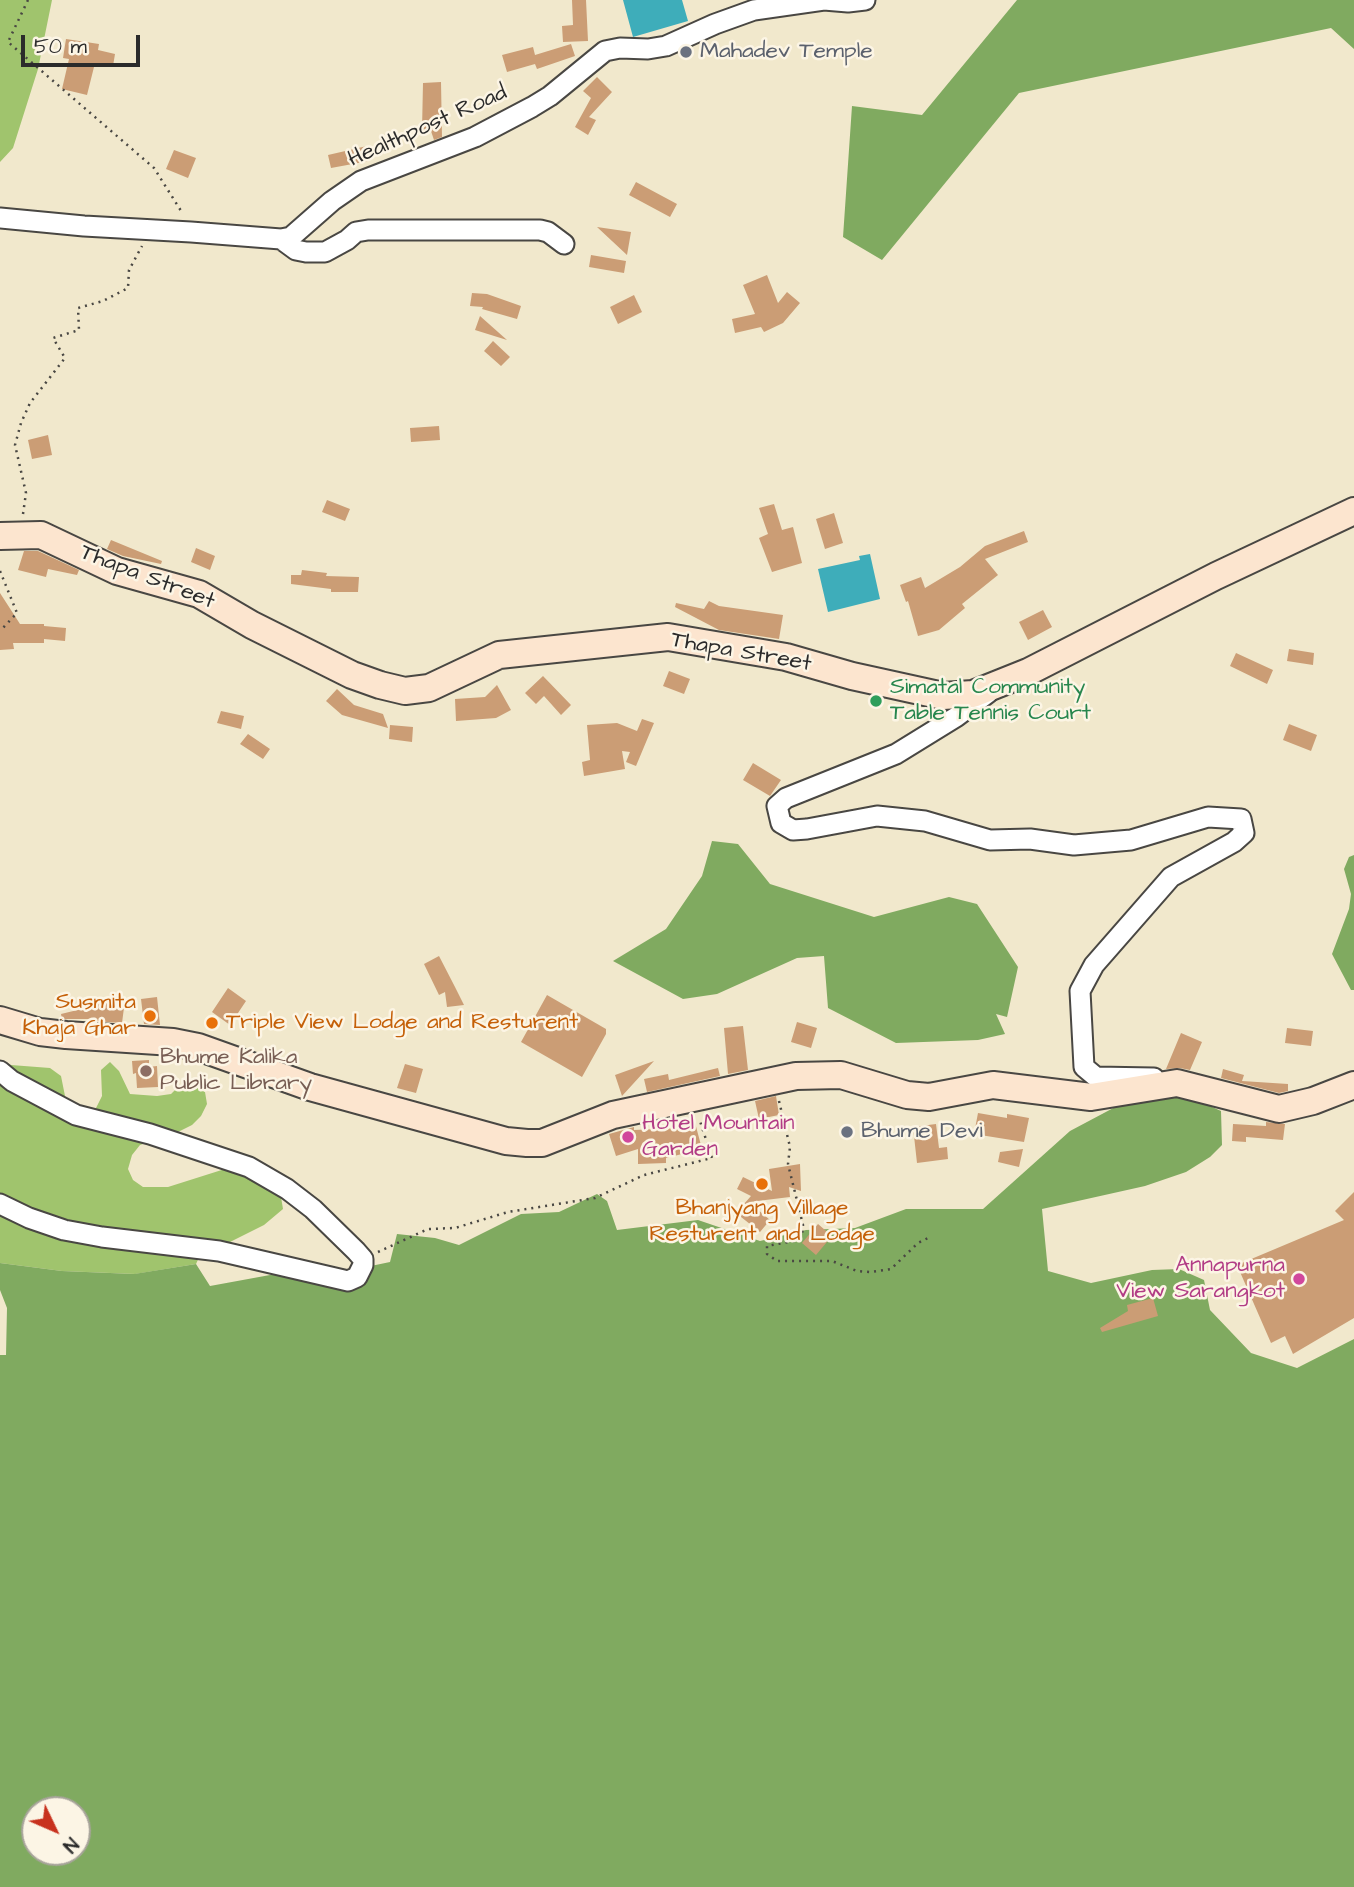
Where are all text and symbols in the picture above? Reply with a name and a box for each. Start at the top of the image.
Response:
scale bar [24,21,144,65]
text: 50 m [34,32,87,61]
place label: Mahadev Temple [700,38,873,66]
marker: Mahadev Temple [678,44,694,60]
street label: Healthpost Road [344,80,512,174]
street label: Thapa Street [76,540,218,616]
street label: Thapa Street [669,627,813,679]
place label: Simatal Community Table Tennis Court [890,674,1091,728]
marker: Simatal Community Table Tennis Court [868,693,884,709]
place label: Susmita Khaja Ghar [22,989,136,1043]
marker: Susmita Khaja Ghar [142,1008,158,1024]
place label: Triple View Lodge and Resturent [226,1009,578,1037]
marker: Triple View Lodge and Resturent [204,1015,220,1031]
place label: Bhume Kalika Public Library [160,1044,312,1098]
marker: Bhume Kalika Public Library [138,1063,154,1079]
place label: Hotel Mountain Garden [642,1110,795,1164]
place label: Bhume Devi [861,1118,983,1146]
marker: Bhume Devi [839,1124,855,1140]
marker: Hotel Mountain Garden [620,1129,636,1145]
marker: Bhanjyang Village Resturent and Lodge [754,1176,770,1192]
place label: Bhanjyang Village Resturent and Lodge [649,1195,875,1249]
place label: Annapurna View Sarangkot [1116,1252,1285,1306]
marker: Annapurna View Sarangkot [1291,1271,1307,1287]
north arrow [21,1796,91,1866]
text: N [56,1831,84,1858]

